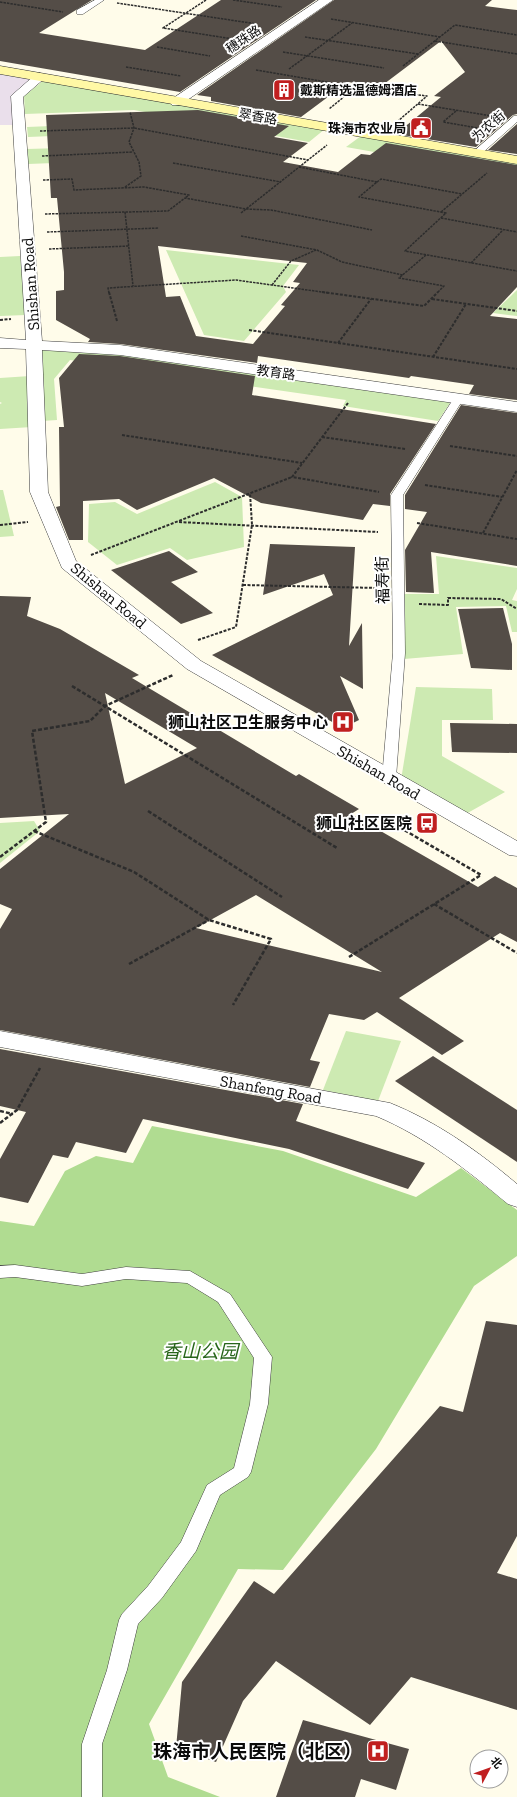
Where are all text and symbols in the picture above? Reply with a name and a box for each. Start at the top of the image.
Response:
street label: 穗珠路 [223,22,264,57]
building icon: 戴斯精选温德姆酒店 [271,77,297,103]
place label: 戴斯精选温德姆酒店 [300,83,417,98]
street label: 翠香路 [237,106,278,127]
street label: 为农街 [469,108,508,145]
public building icon: 珠海市农业局 [408,115,434,141]
place label: 珠海市农业局 [328,121,406,136]
street label: Shishan Road [18,237,43,331]
street label: 教育路 [256,362,296,383]
street label: 福寿街 [373,556,392,604]
street label: Shishan Road [67,558,151,633]
hospital icon: 狮山社区卫生服务中心 [330,709,356,735]
place label: 狮山社区卫生服务中心 [168,713,328,732]
street label: Shishan Road [334,741,424,804]
bus stop icon: 狮山社区医院 [414,810,440,836]
place label: 狮山社区医院 [316,814,412,833]
street label: Shanfeng Road [219,1071,323,1108]
park label: 香山公园 [162,1340,241,1363]
hospital icon: 珠海市人民医院（北区） [365,1738,391,1764]
place label: 珠海市人民医院（北区） [153,1740,362,1763]
north arrow [469,1749,509,1789]
text: 北 [488,1754,505,1771]

